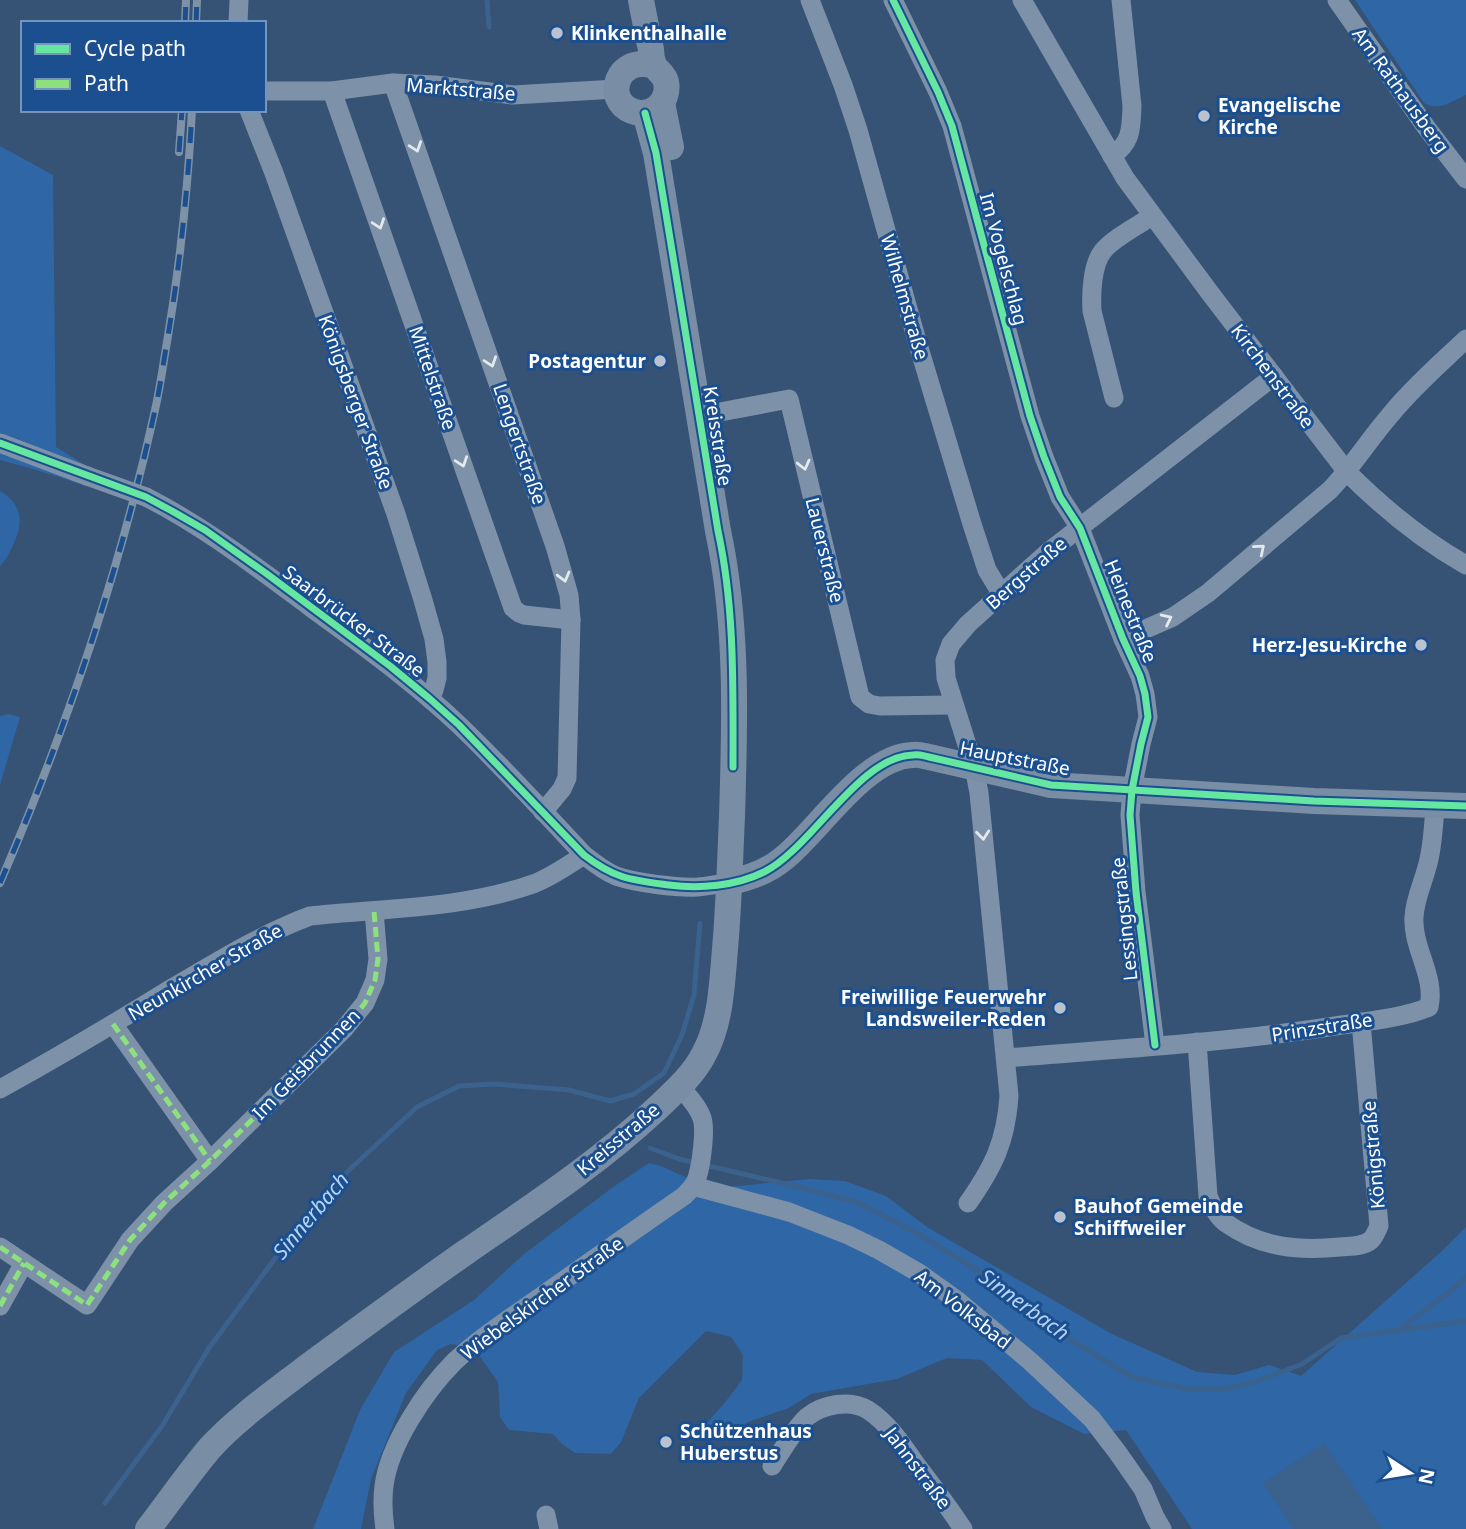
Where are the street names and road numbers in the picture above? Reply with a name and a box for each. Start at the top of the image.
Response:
street label: Am Rathausberg [1347,22,1455,158]
street label: Marktstraße [405,71,517,107]
street label: Im Vogelschlag [974,190,1034,328]
street label: Wilhelmstraße [875,231,935,363]
street label: Königsberger Straße [312,311,400,493]
street label: Kirchenstraße [1225,319,1321,433]
street label: Mittelstraße [403,323,463,433]
street label: Lengertstraße [487,380,553,508]
street label: Kreisstraße [697,384,739,488]
street label: Lauerstraße [799,495,851,605]
street label: Bergstraße [980,531,1072,615]
street label: Heinestraße [1099,556,1163,666]
street label: Saarbrücker Straße [278,559,430,683]
street label: Hauptstraße [958,735,1072,781]
street label: Lessingstraße [1105,856,1143,982]
street label: Neunkircher Straße [123,917,287,1027]
street label: Im Geisbrunnen [246,1003,366,1125]
street label: Prinzstraße [1270,1006,1374,1048]
street label: Kreisstraße [571,1097,665,1181]
street label: Königstraße [1355,1100,1391,1210]
street label: Wiebelskircher Straße [456,1230,628,1366]
street label: Am Volksbad [909,1263,1017,1355]
street label: Jahnstraße [877,1420,957,1514]

